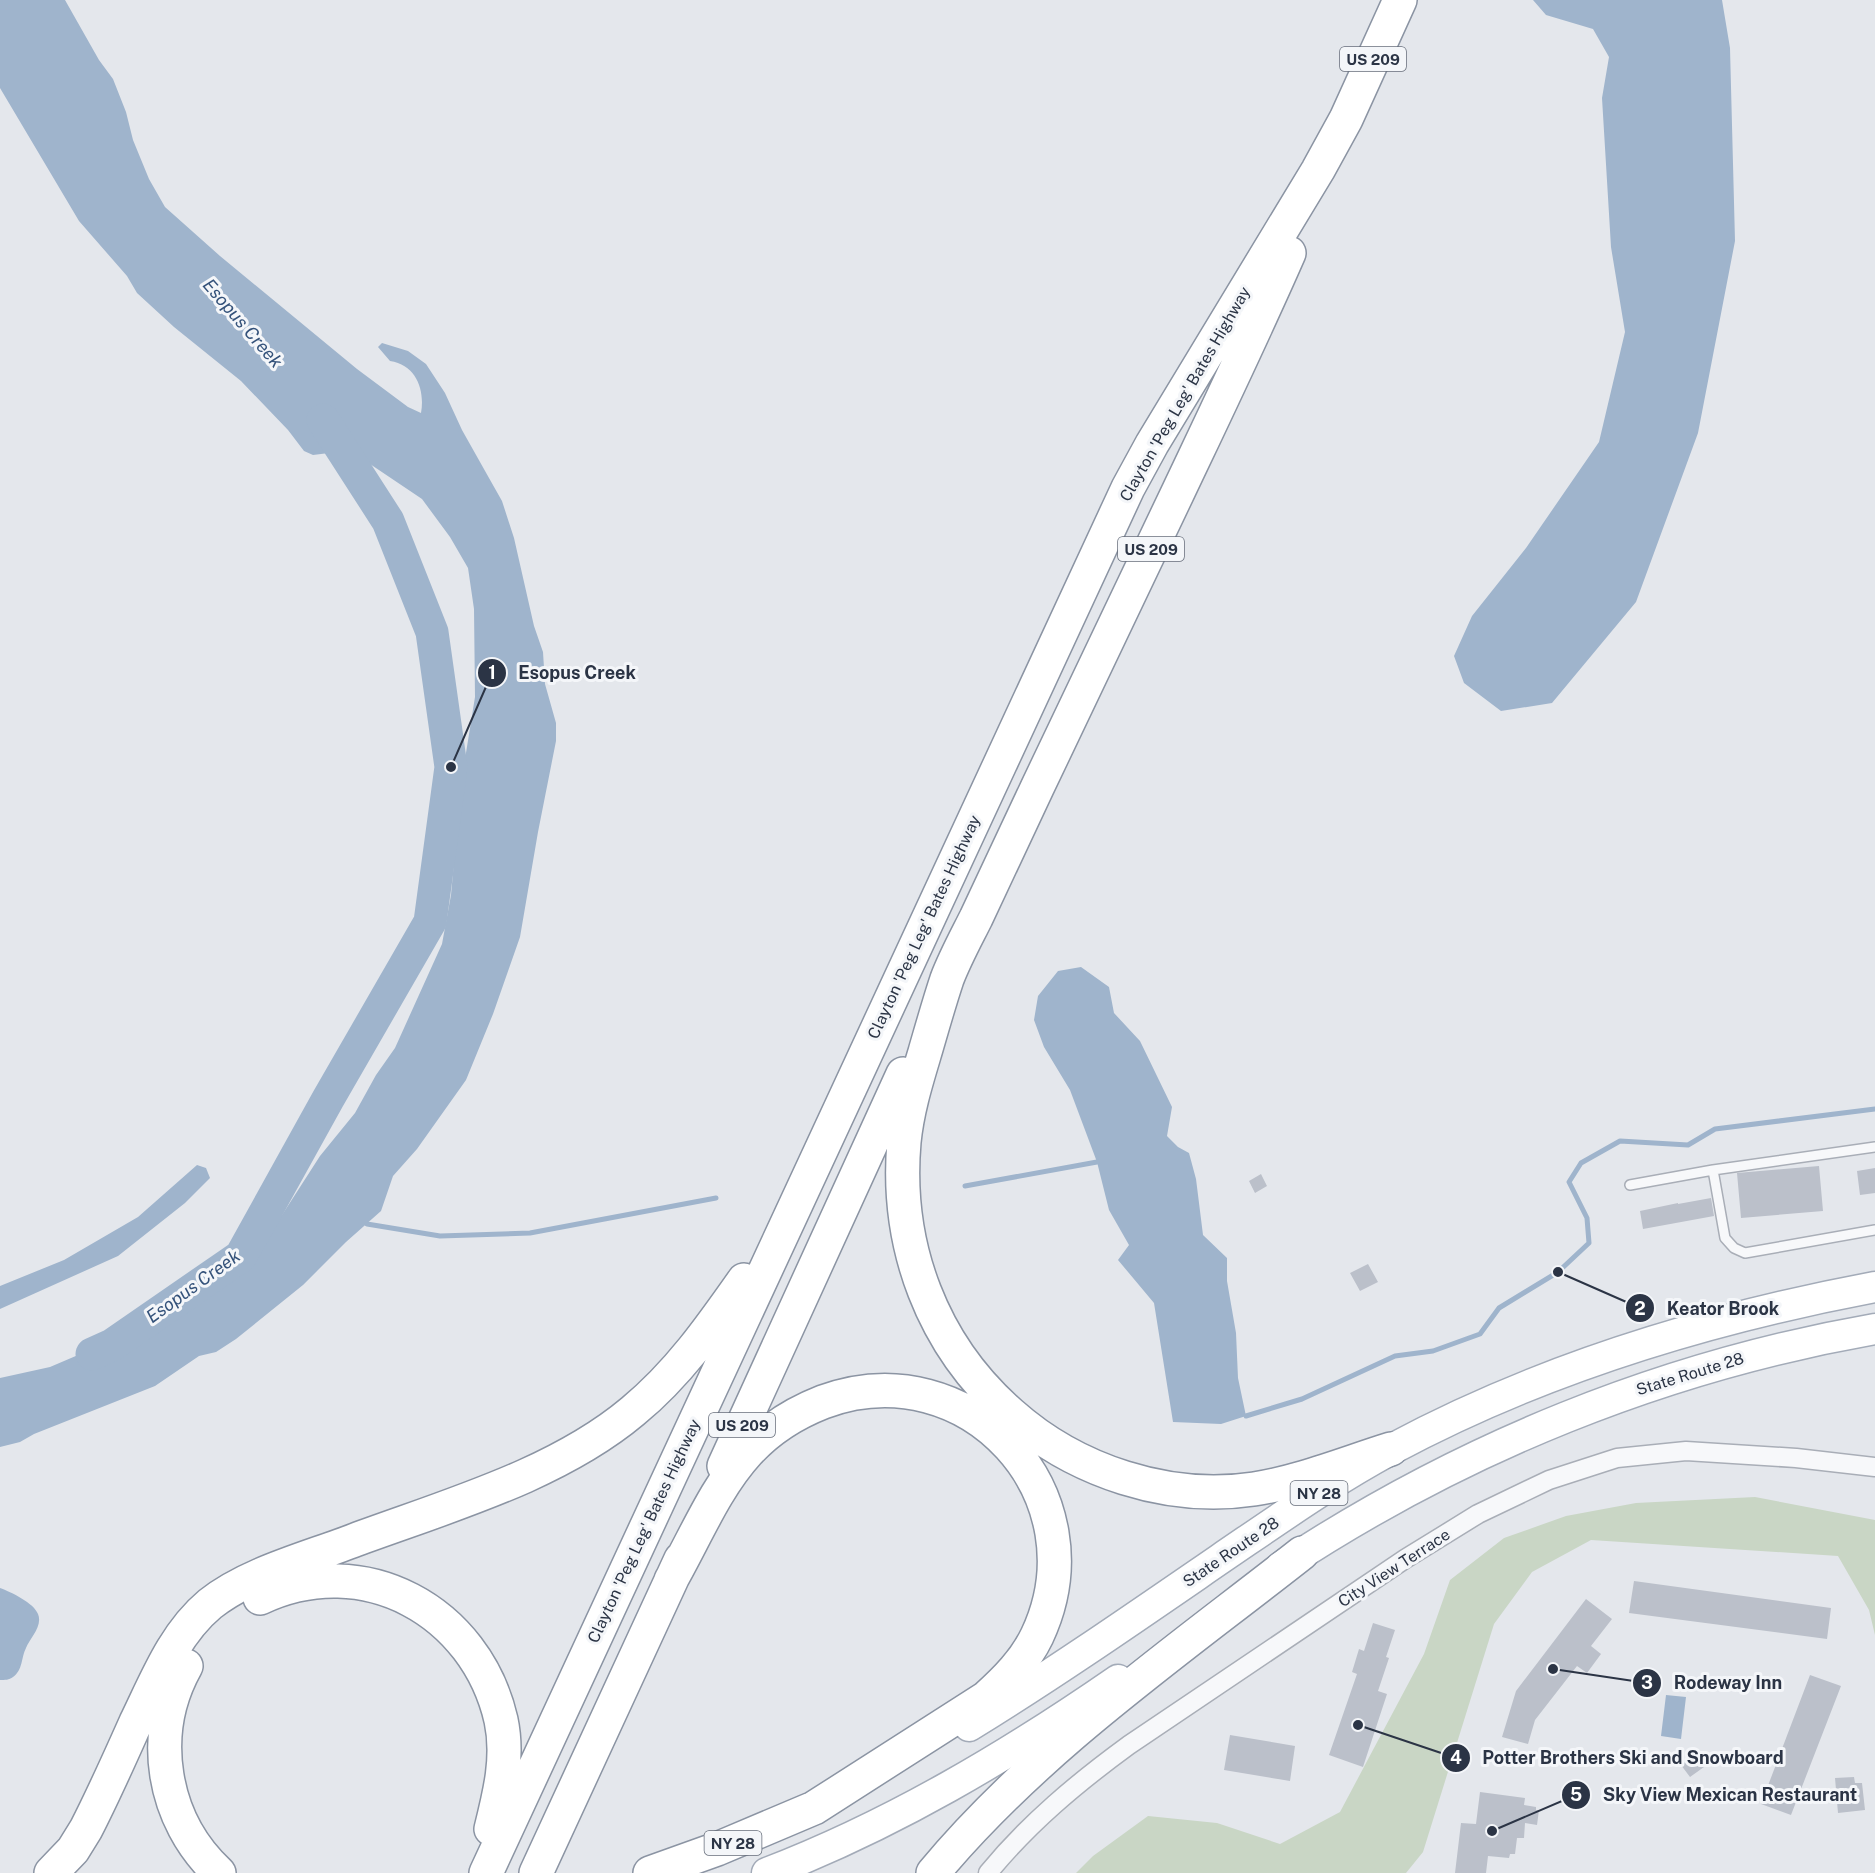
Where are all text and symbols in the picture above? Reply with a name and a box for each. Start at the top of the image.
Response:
road number: US 209 [1340,47,1406,71]
water label: Esopus Creek [199,274,287,372]
street label: Clayton 'Peg Leg' Bates Highway [1116,283,1255,505]
road number: US 209 [1118,537,1184,561]
callout: Esopus Creek [477,655,648,691]
text: 1 [488,662,496,683]
text: Esopus Creek [518,662,636,683]
street label: Clayton 'Peg Leg' Bates Highway [864,812,984,1042]
water label: Esopus Creek [142,1245,244,1327]
callout: Keator Brook [1625,1290,1792,1326]
text: 2 [1634,1298,1646,1319]
text: Keator Brook [1667,1298,1780,1319]
street label: State Route 28 [1634,1349,1746,1399]
road number: US 209 [709,1413,775,1437]
street label: Clayton 'Peg Leg' Bates Highway [584,1416,704,1646]
road number: NY 28 [1290,1481,1348,1505]
street label: State Route 28 [1179,1513,1283,1591]
street label: City View Terrace [1335,1525,1453,1611]
callout: Rodeway Inn [1632,1665,1794,1701]
text: 3 [1641,1672,1653,1693]
text: Rodeway Inn [1674,1672,1782,1693]
callout: Potter Brothers Ski and Snowboard [1441,1740,1796,1776]
text: 4 [1450,1747,1462,1768]
text: Potter Brothers Ski and Snowboard [1482,1747,1784,1768]
callout: Sky View Mexican Restaurant [1561,1777,1870,1813]
text: 5 [1570,1784,1582,1805]
text: Sky View Mexican Restaurant [1603,1784,1857,1805]
road number: NY 28 [704,1831,762,1855]

